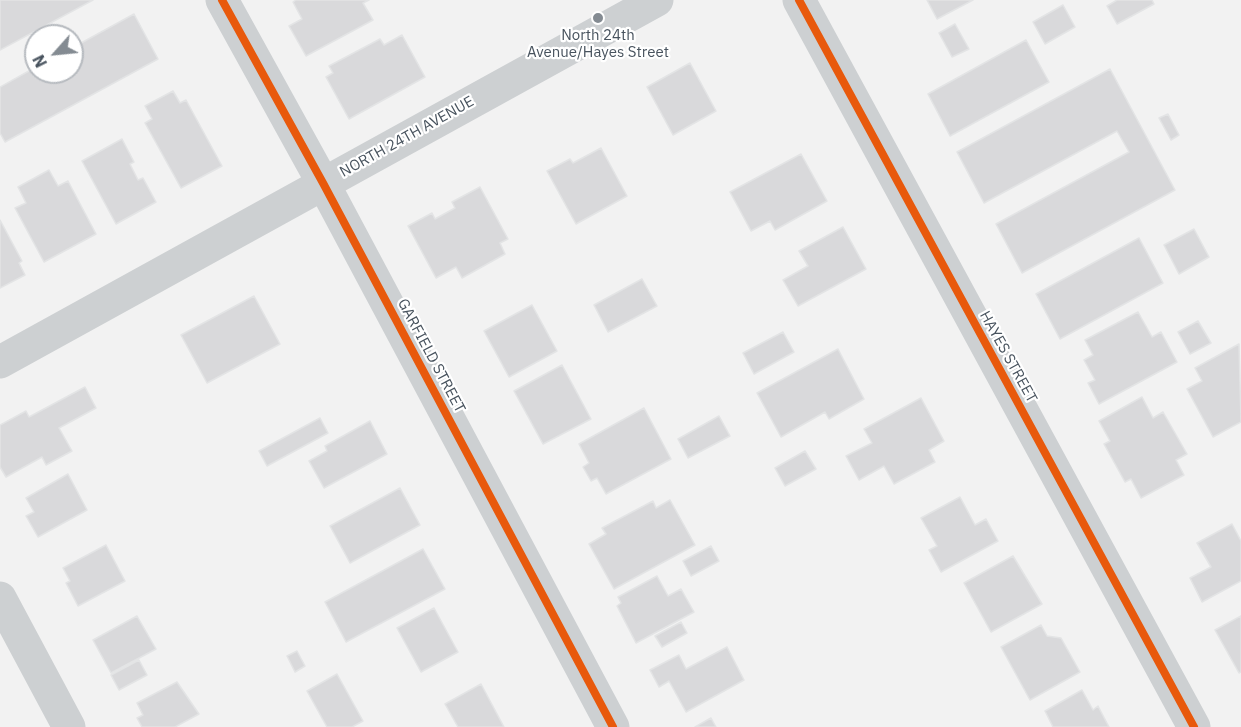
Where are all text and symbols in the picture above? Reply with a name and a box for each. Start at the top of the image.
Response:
marker: North 24th Avenue/Hayes Street [591,11,605,25]
north arrow [24,24,84,84]
place label: North 24th Avenue/Hayes Street [527,27,669,62]
text: N [28,52,51,71]
street label: NORTH 24TH AVENUE [337,93,477,181]
street label: GARFIELD STREET [393,296,469,416]
street label: HAYES STREET [975,308,1041,406]

